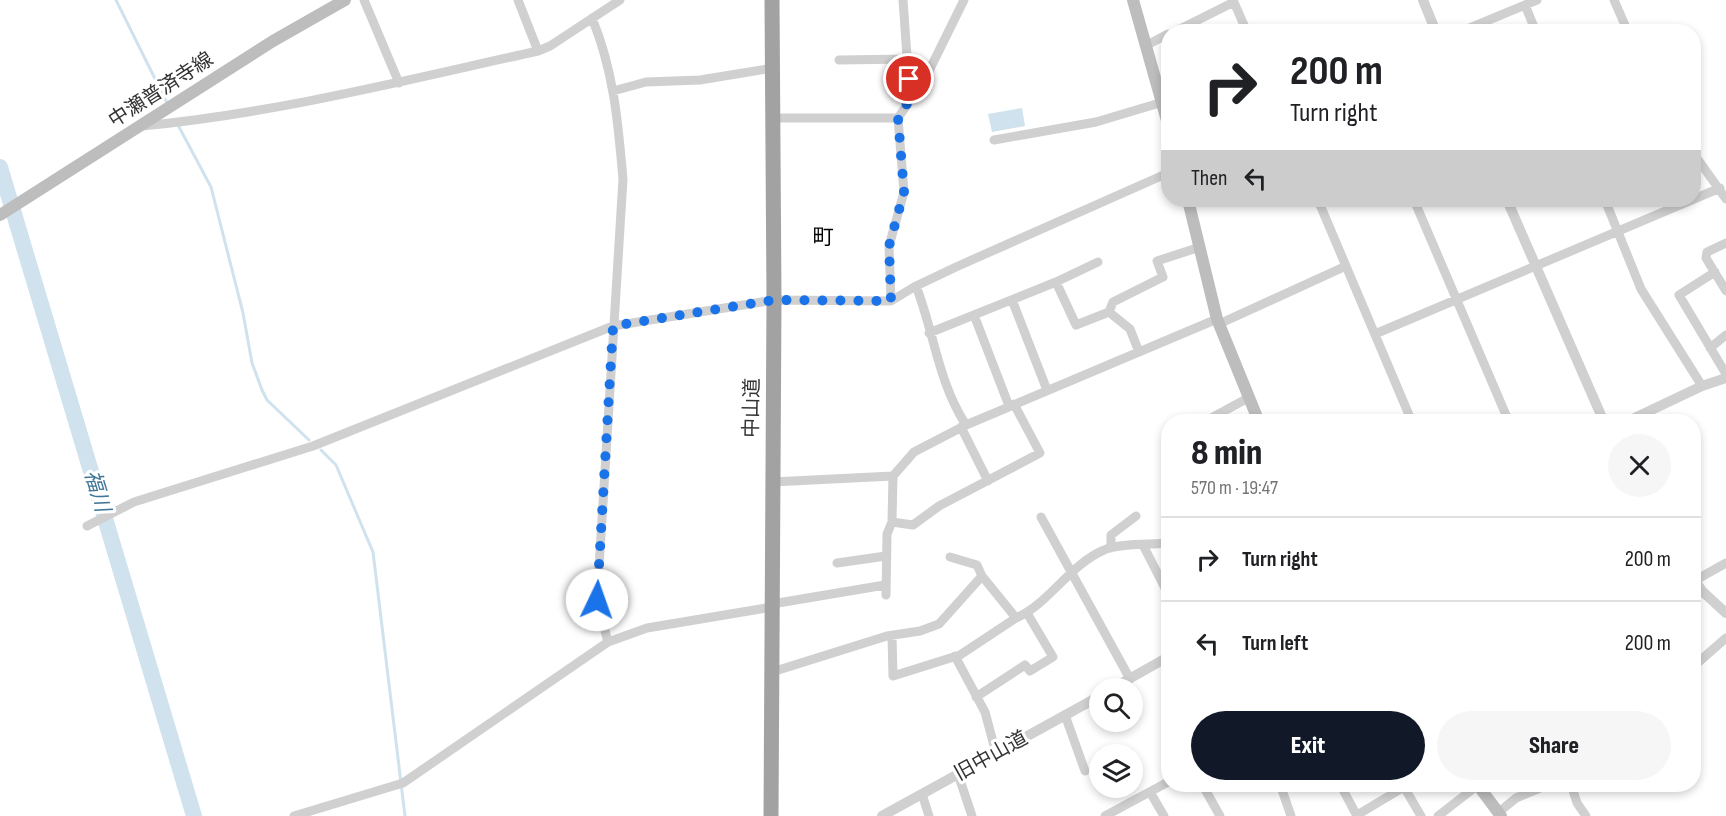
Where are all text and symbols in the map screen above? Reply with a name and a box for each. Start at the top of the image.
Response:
text: 200 m [1290,46,1383,97]
street label: 中瀬普済寺線 [104,47,218,133]
icon: right [1191,48,1269,126]
pin [883,53,934,104]
icon: arrive [892,62,925,95]
text: Turn right [1290,97,1377,129]
icon: left [1239,162,1272,195]
text: Then [1191,165,1227,192]
district label: 町 [813,225,834,250]
street label: 中山道 [739,378,765,438]
text: 8 min [1191,432,1262,475]
button: close [1608,434,1671,497]
water label: 福川 [79,467,116,517]
text: 570 m · 19:47 [1191,476,1278,500]
icon: right [1191,543,1224,576]
text: Turn right [1242,546,1318,573]
text: 200 m [1625,546,1671,573]
position arrow [565,568,629,632]
icon: left [1191,627,1224,660]
text: Turn left [1242,630,1308,657]
text: 200 m [1625,630,1671,657]
map controls [1089,678,1143,798]
button: search [1089,678,1143,732]
button: Exit [1191,711,1425,780]
button: Share [1437,711,1671,780]
street label: 旧中山道 [950,726,1032,786]
button: layers [1089,744,1143,798]

